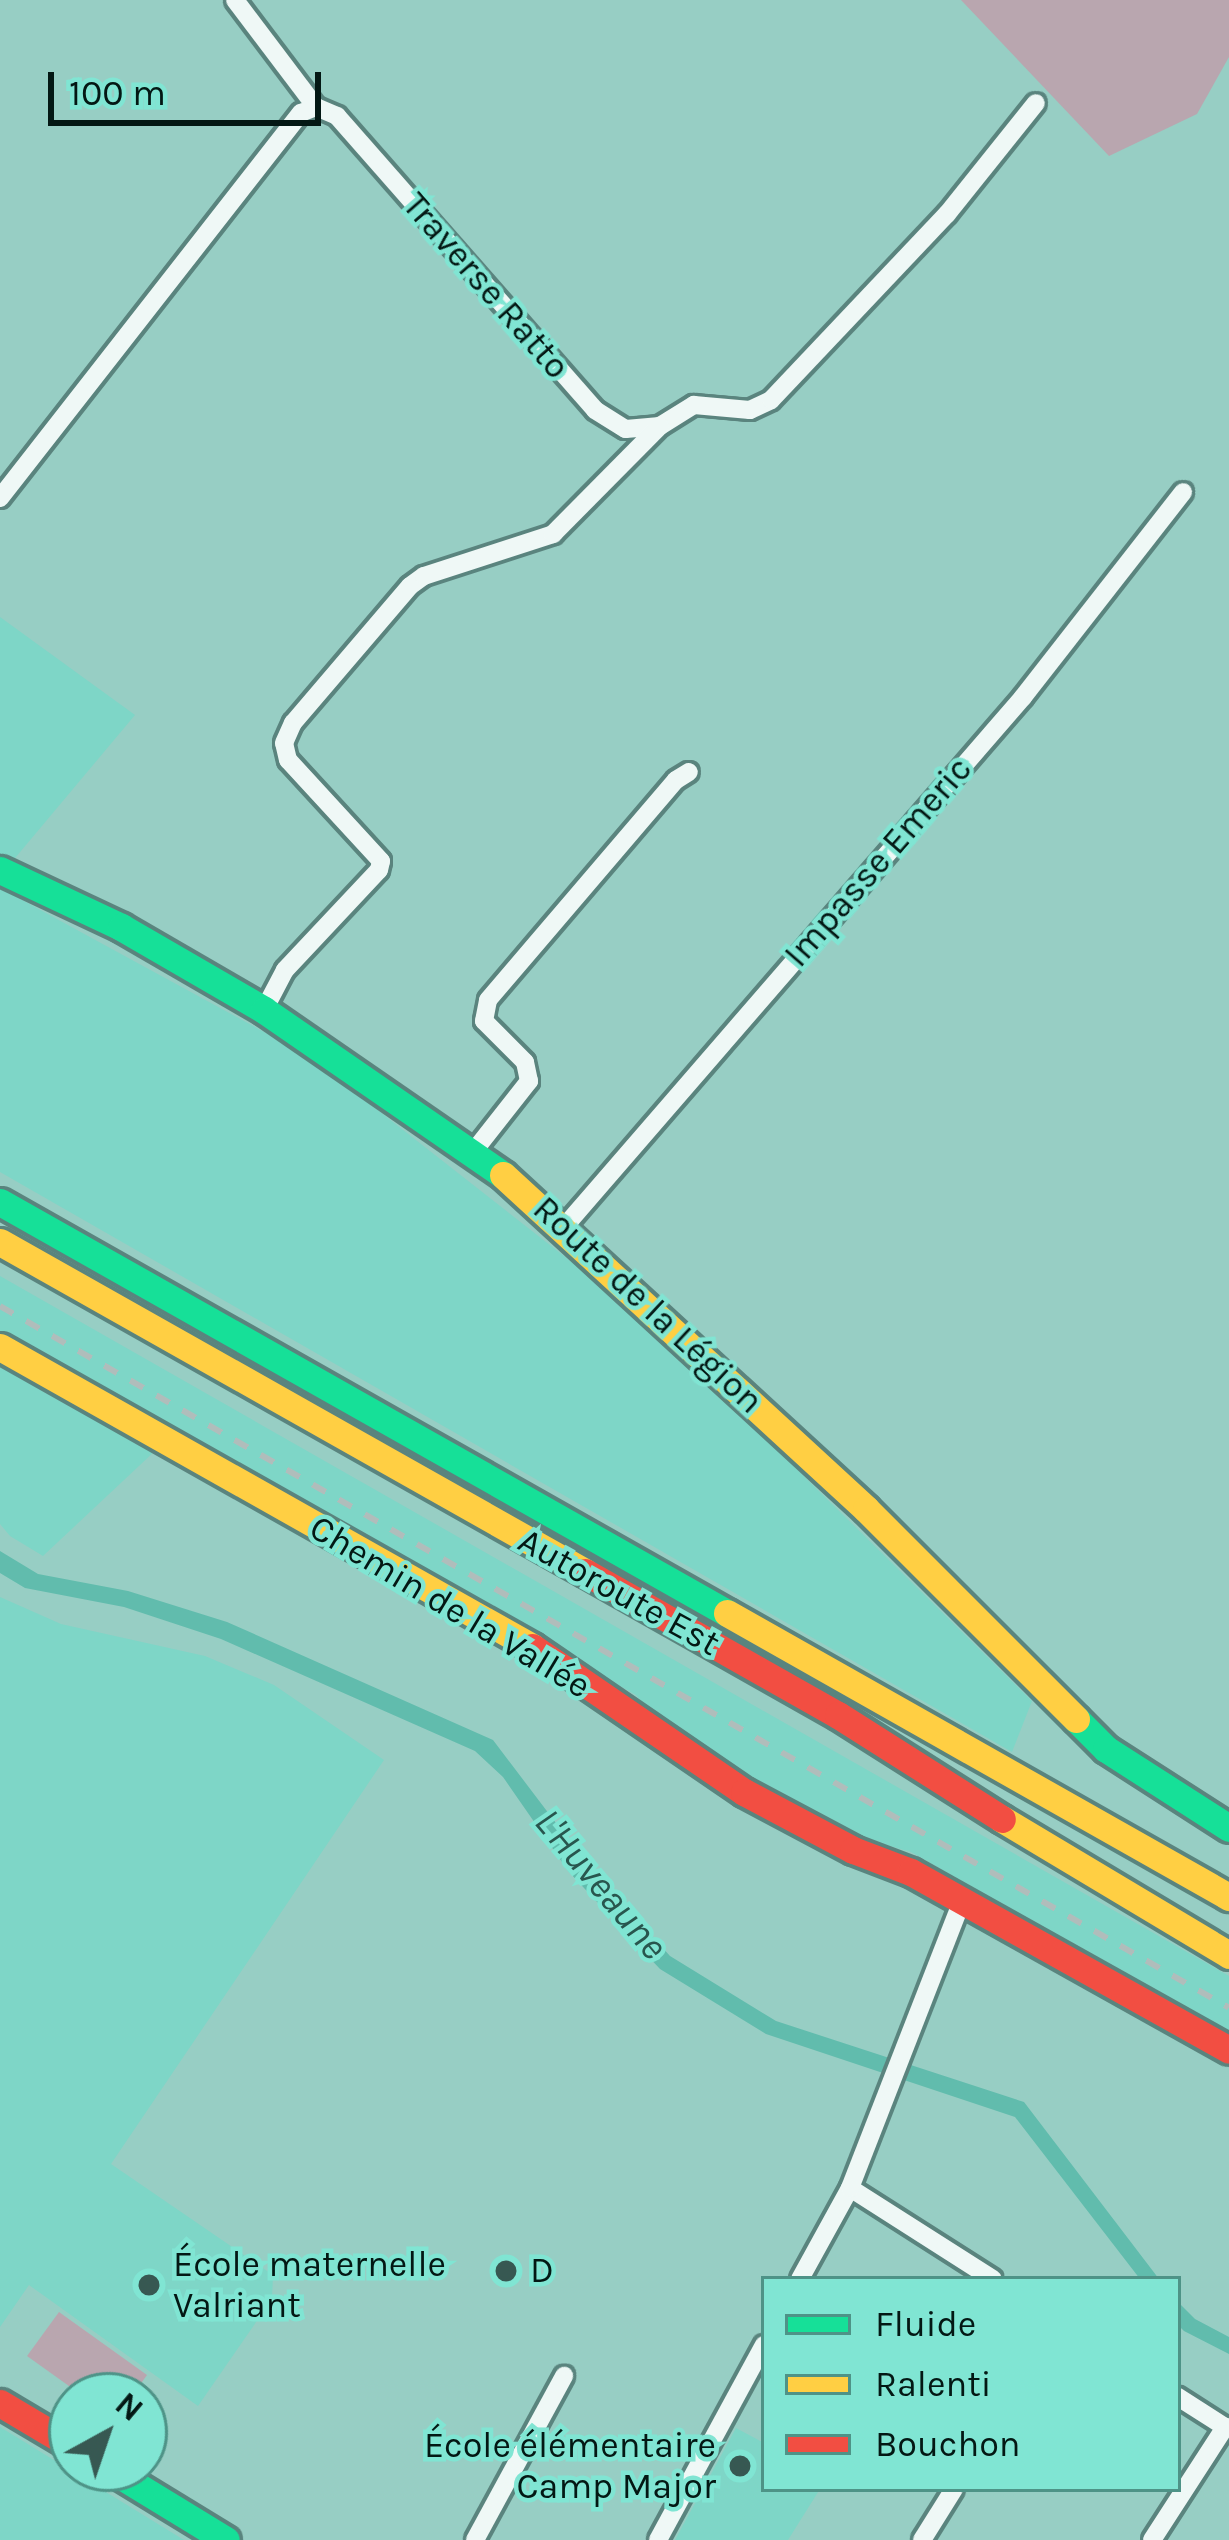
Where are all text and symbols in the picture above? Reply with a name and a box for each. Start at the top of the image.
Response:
scale bar [54,48,327,122]
text: 100 m [69,72,166,114]
street label: Traverse Ratto [393,184,579,388]
street label: Impasse Emeric [775,748,981,976]
street label: Route de la Légion [524,1187,772,1423]
street label: Chemin de la Vallée [302,1506,598,1708]
street label: Autoroute Est [511,1519,727,1665]
water label: L'Huveaune [525,1799,677,1969]
place label: École maternelle Valriant [173,2242,446,2327]
place label: D [530,2249,554,2293]
marker: D [493,2258,519,2284]
marker: École maternelle Valriant [136,2272,162,2298]
legend [761,2276,1181,2492]
text: Fluide [875,2303,976,2345]
text: Ralenti [875,2363,991,2405]
north arrow [48,2372,168,2492]
text: N [108,2385,150,2429]
place label: École élémentaire Camp Major [424,2423,716,2508]
text: Bouchon [875,2423,1021,2465]
marker: École élémentaire Camp Major [727,2453,753,2479]

